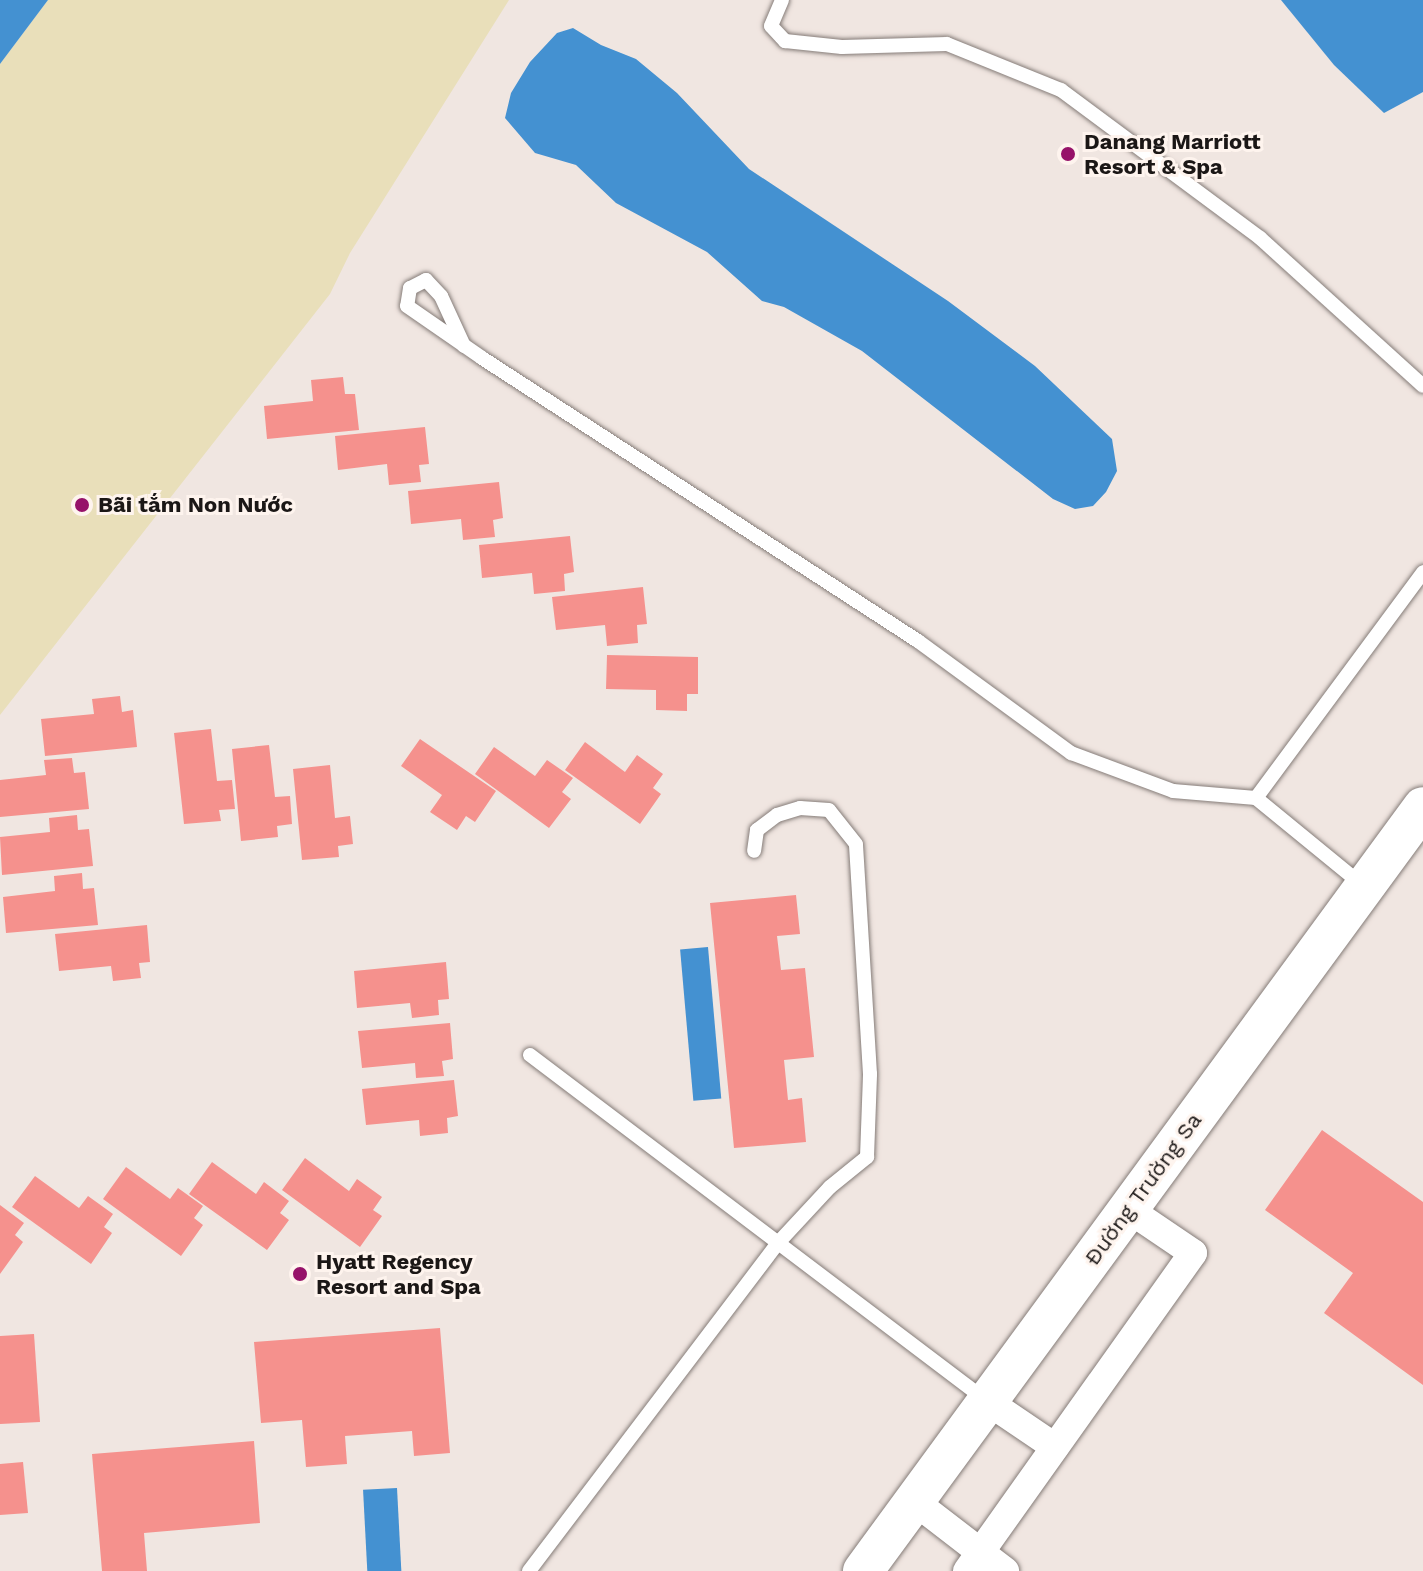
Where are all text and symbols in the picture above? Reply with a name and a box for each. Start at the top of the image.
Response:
place label: Danang Marriott Resort & Spa [1084,128,1261,180]
marker: Danang Marriott Resort & Spa [1059,145,1077,163]
place label: Bãi tắm Non Nước [98,492,293,518]
marker: Bãi tắm Non Nước [73,496,91,514]
street label: Đường Trường Sa [1079,1107,1207,1271]
place label: Hyatt Regency Resort and Spa [316,1248,481,1300]
marker: Hyatt Regency Resort and Spa [291,1265,309,1283]

